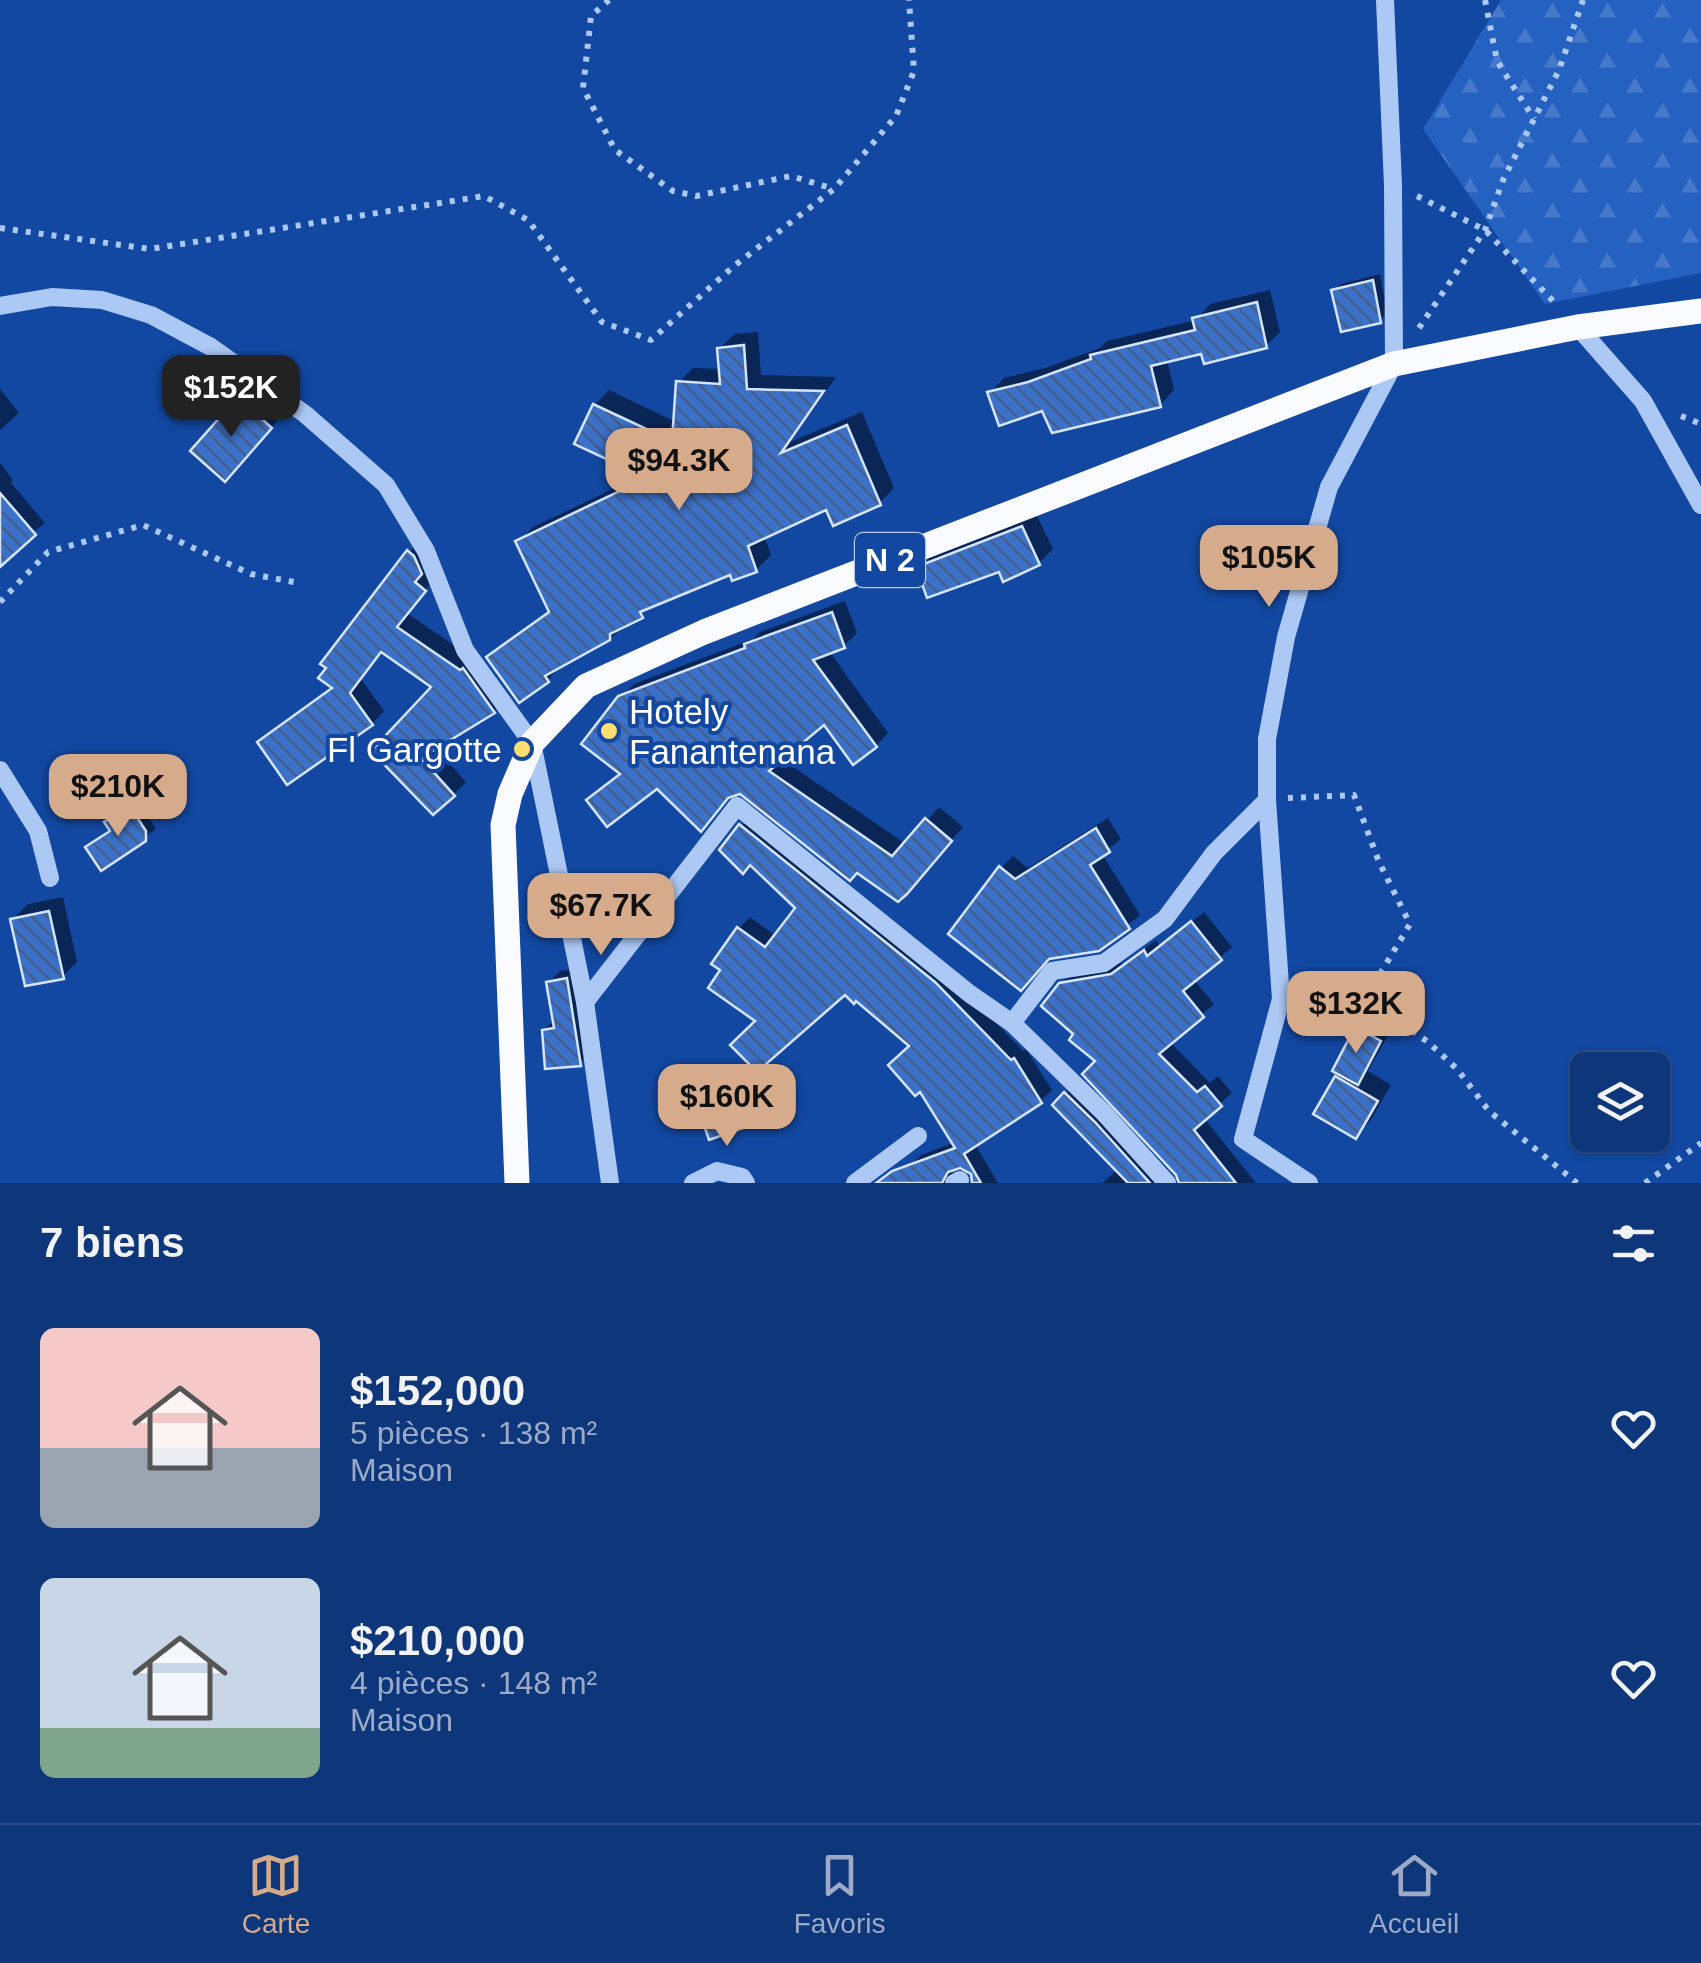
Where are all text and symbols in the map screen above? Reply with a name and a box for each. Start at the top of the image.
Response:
pin: $152K [161,355,301,440]
text: $152K [184,369,278,405]
pin: $94.3K [598,428,760,513]
text: $94.3K [627,442,731,478]
pin: $105K [1199,525,1339,610]
road number: N 2 [855,533,925,587]
text: $105K [1222,539,1316,575]
place label: Hotely Fanantenana [629,692,836,771]
marker: Hotely Fanantenana [598,720,620,742]
place label: Fl Gargotte [327,730,502,769]
marker: Fl Gargotte [511,738,533,760]
pin: $210K [48,754,188,839]
text: $210K [71,768,165,804]
pin: $67.7K [520,873,682,958]
text: $67.7K [549,887,653,923]
pin: $132K [1286,971,1426,1056]
text: $132K [1309,985,1403,1021]
map controls [1570,1052,1670,1152]
button: layers [1570,1052,1670,1152]
pin: $160K [657,1064,797,1149]
text: $160K [680,1078,774,1114]
icon: filters [1606,1216,1661,1271]
text: 7 biens [40,1219,185,1266]
text: $152,000 [350,1367,525,1414]
icon: home [120,1368,240,1488]
icon: heart [1606,1401,1661,1456]
text: 5 pièces · 138 m² [350,1415,597,1451]
text: Maison [350,1452,453,1488]
text: $210,000 [350,1617,525,1664]
icon: home [120,1618,240,1738]
icon: heart [1606,1651,1661,1706]
text: 4 pièces · 148 m² [350,1665,597,1701]
text: Maison [350,1702,453,1738]
tab: Carte [242,1848,310,1940]
tab: Favoris [794,1848,885,1940]
tab: Accueil [1369,1848,1459,1940]

